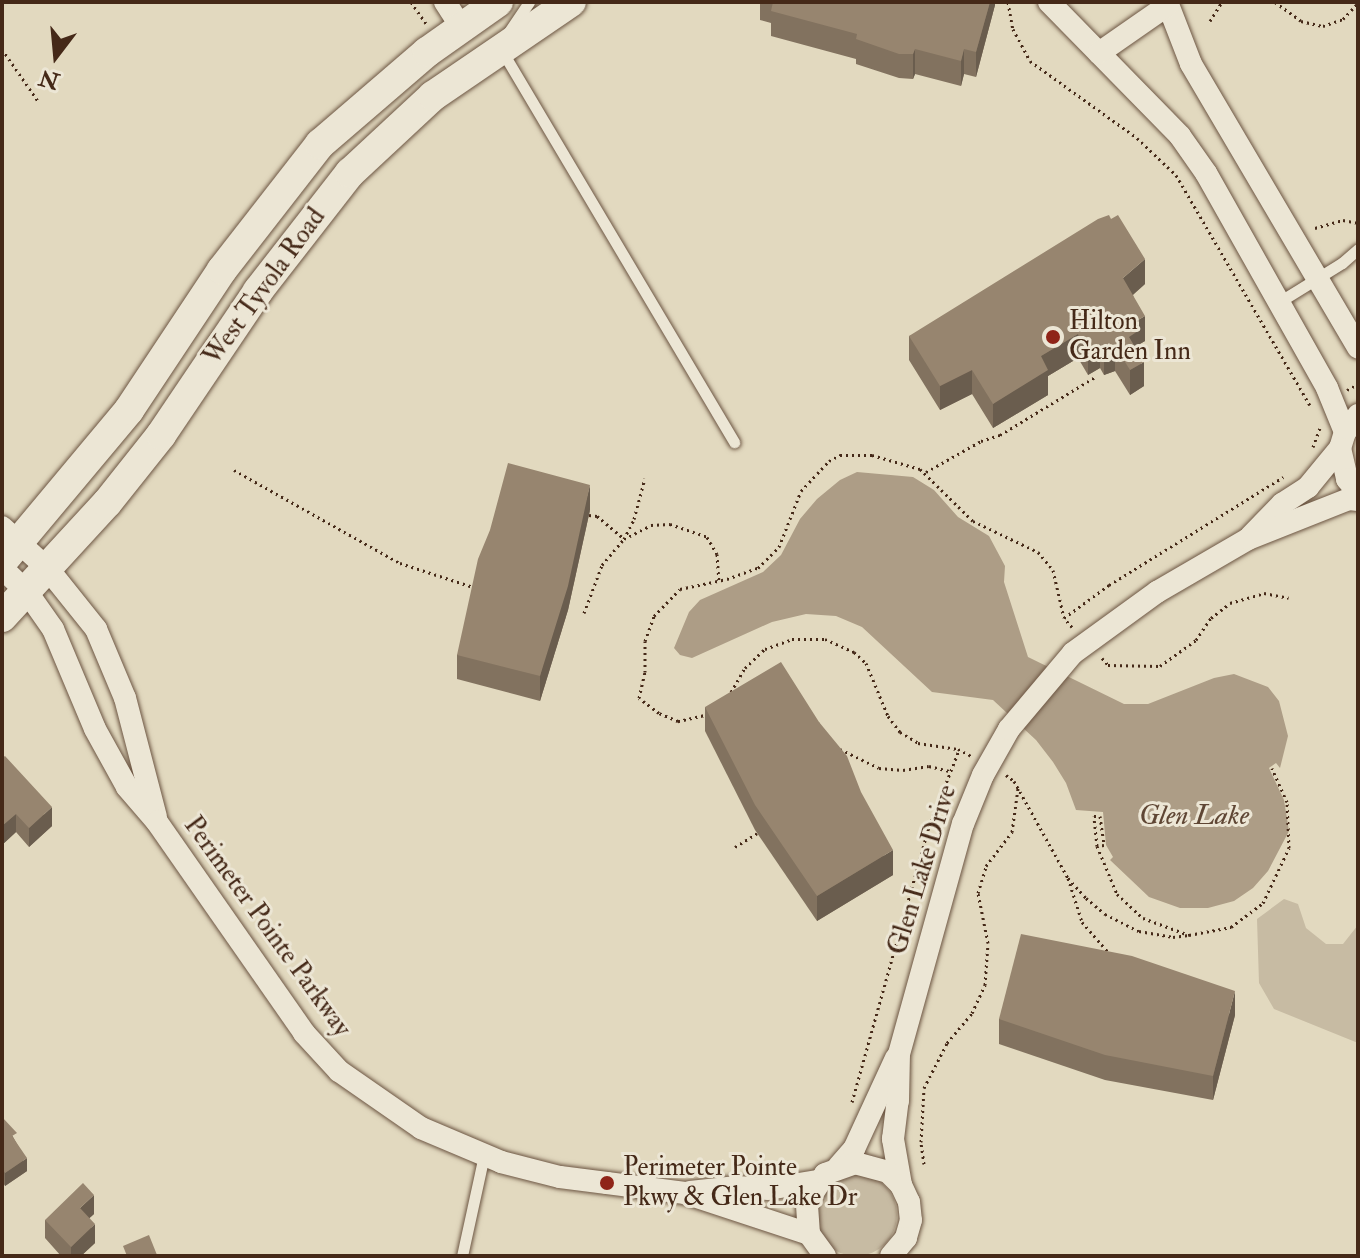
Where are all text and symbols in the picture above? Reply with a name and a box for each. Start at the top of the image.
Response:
north arrow [16,16,96,96]
text: N [36,63,63,95]
street label: West Tyvola Road [198,202,332,372]
place label: Hilton Garden Inn [1069,306,1191,368]
marker: Hilton Garden Inn [1044,328,1062,346]
street label: Glen Lake Drive [882,781,964,959]
water label: Glen Lake [1139,799,1249,833]
street label: Perimeter Pointe Parkway [177,811,357,1043]
place label: Perimeter Pointe Pkwy & Glen Lake Dr [623,1152,858,1214]
marker: Perimeter Pointe Pkwy & Glen Lake Dr [598,1174,616,1192]

